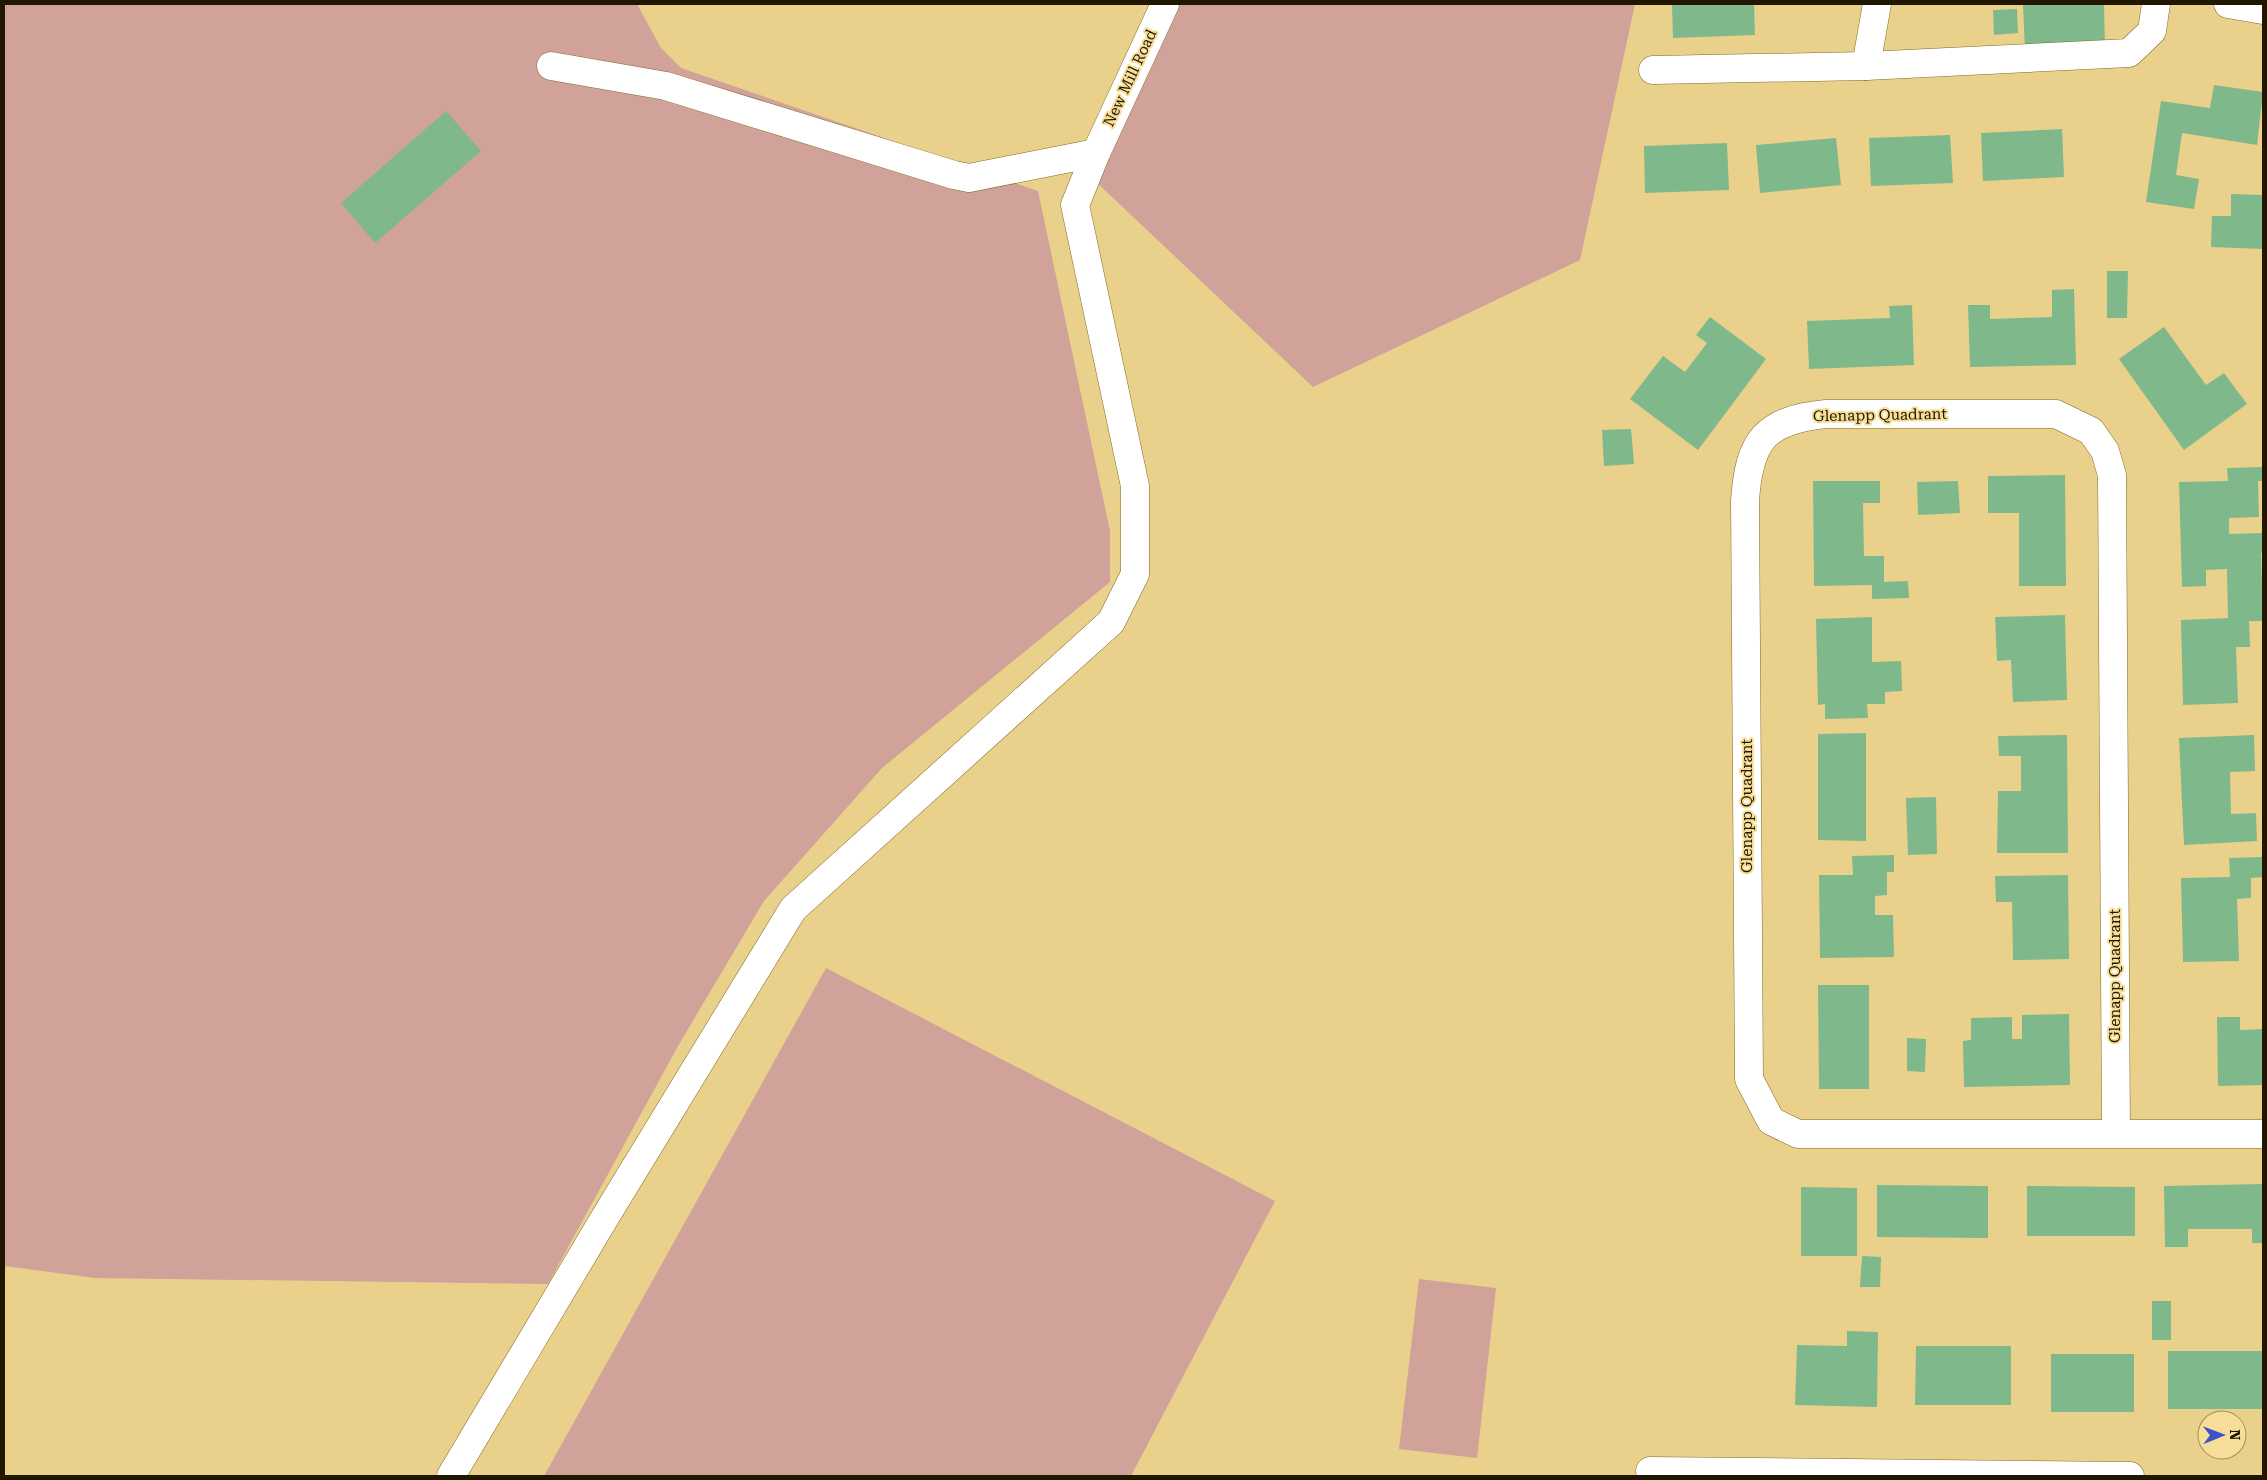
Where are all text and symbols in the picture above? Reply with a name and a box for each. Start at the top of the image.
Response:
street label: New Mill Road [1100,26,1161,129]
street label: Glenapp Quadrant [1813,405,1948,425]
street label: Glenapp Quadrant [1738,739,1756,873]
street label: Glenapp Quadrant [2106,909,2124,1043]
north arrow [2197,1410,2247,1460]
text: N [2227,1429,2243,1441]

